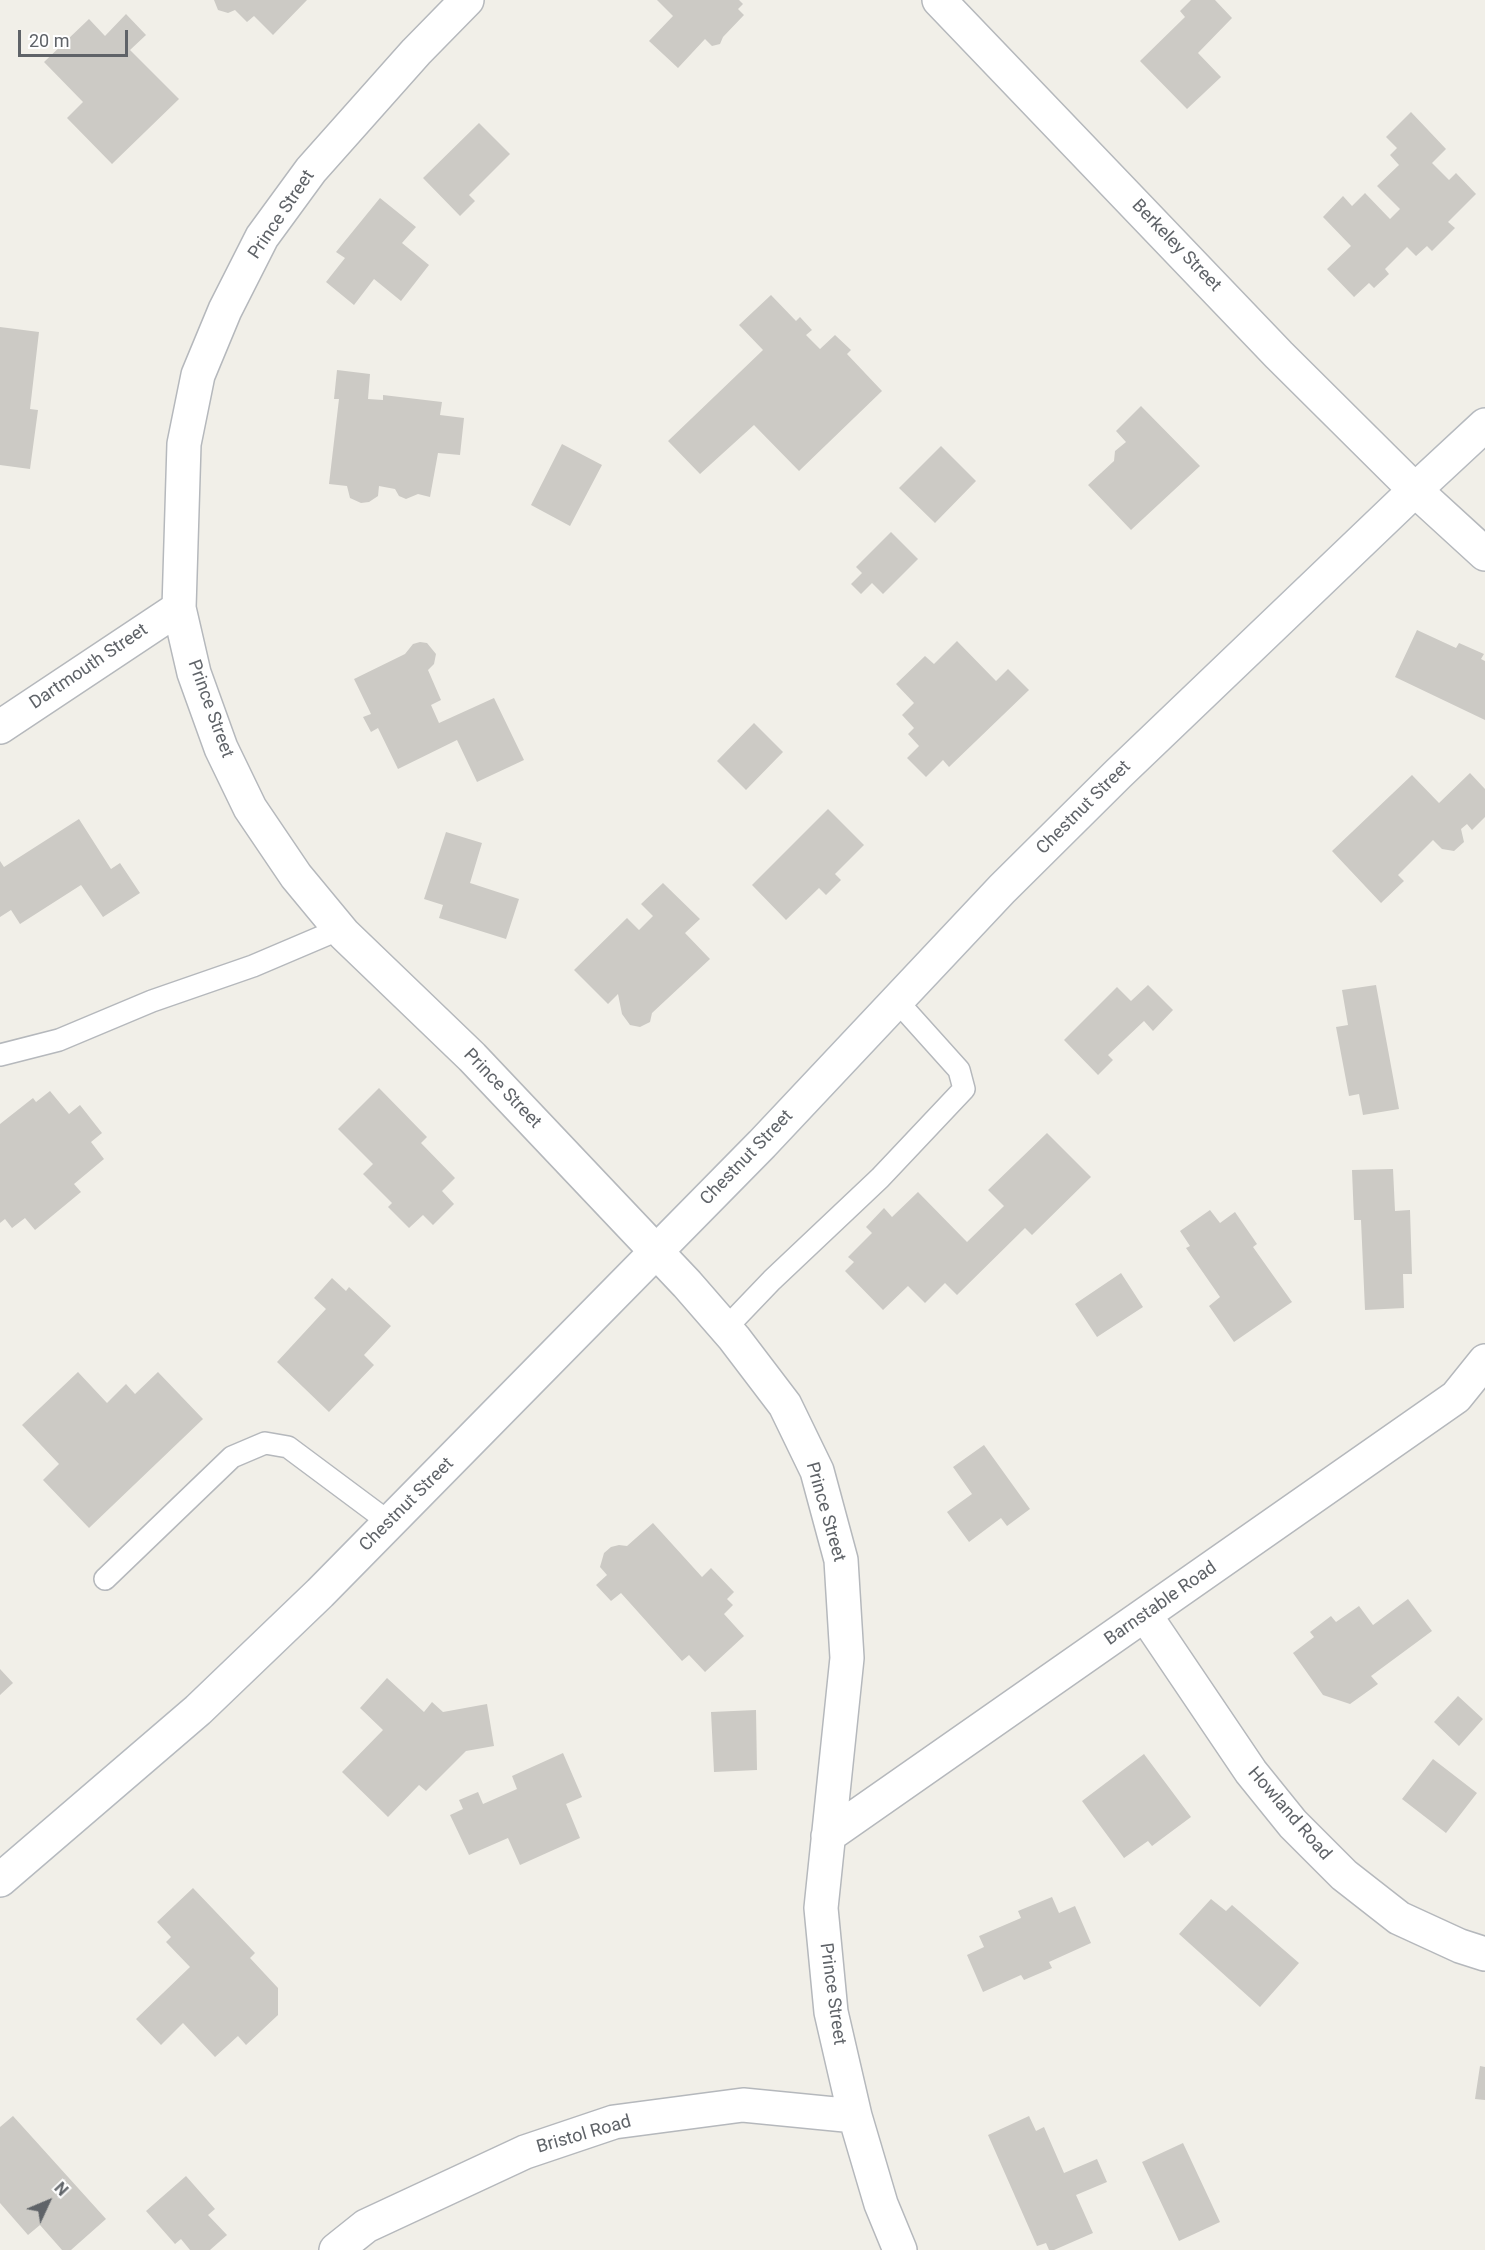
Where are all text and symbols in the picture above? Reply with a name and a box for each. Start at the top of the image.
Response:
scale bar [21,18,130,56]
text: 20 m [29,30,69,51]
street label: Prince Street [244,166,320,264]
street label: Berkeley Street [1127,195,1225,297]
street label: Dartmouth Street [26,620,152,714]
street label: Prince Street [182,657,238,761]
street label: Chestnut Street [1033,757,1135,859]
street label: Prince Street [459,1045,545,1133]
street label: Chestnut Street [696,1106,798,1210]
street label: Chestnut Street [356,1454,458,1556]
street label: Prince Street [800,1460,850,1564]
street label: Barnstable Road [1101,1557,1221,1651]
street label: Howland Road [1243,1763,1335,1865]
street label: Prince Street [814,1942,850,2046]
street label: Bristol Road [534,2111,634,2159]
north arrow [18,2172,78,2232]
text: N [51,2178,72,2200]

